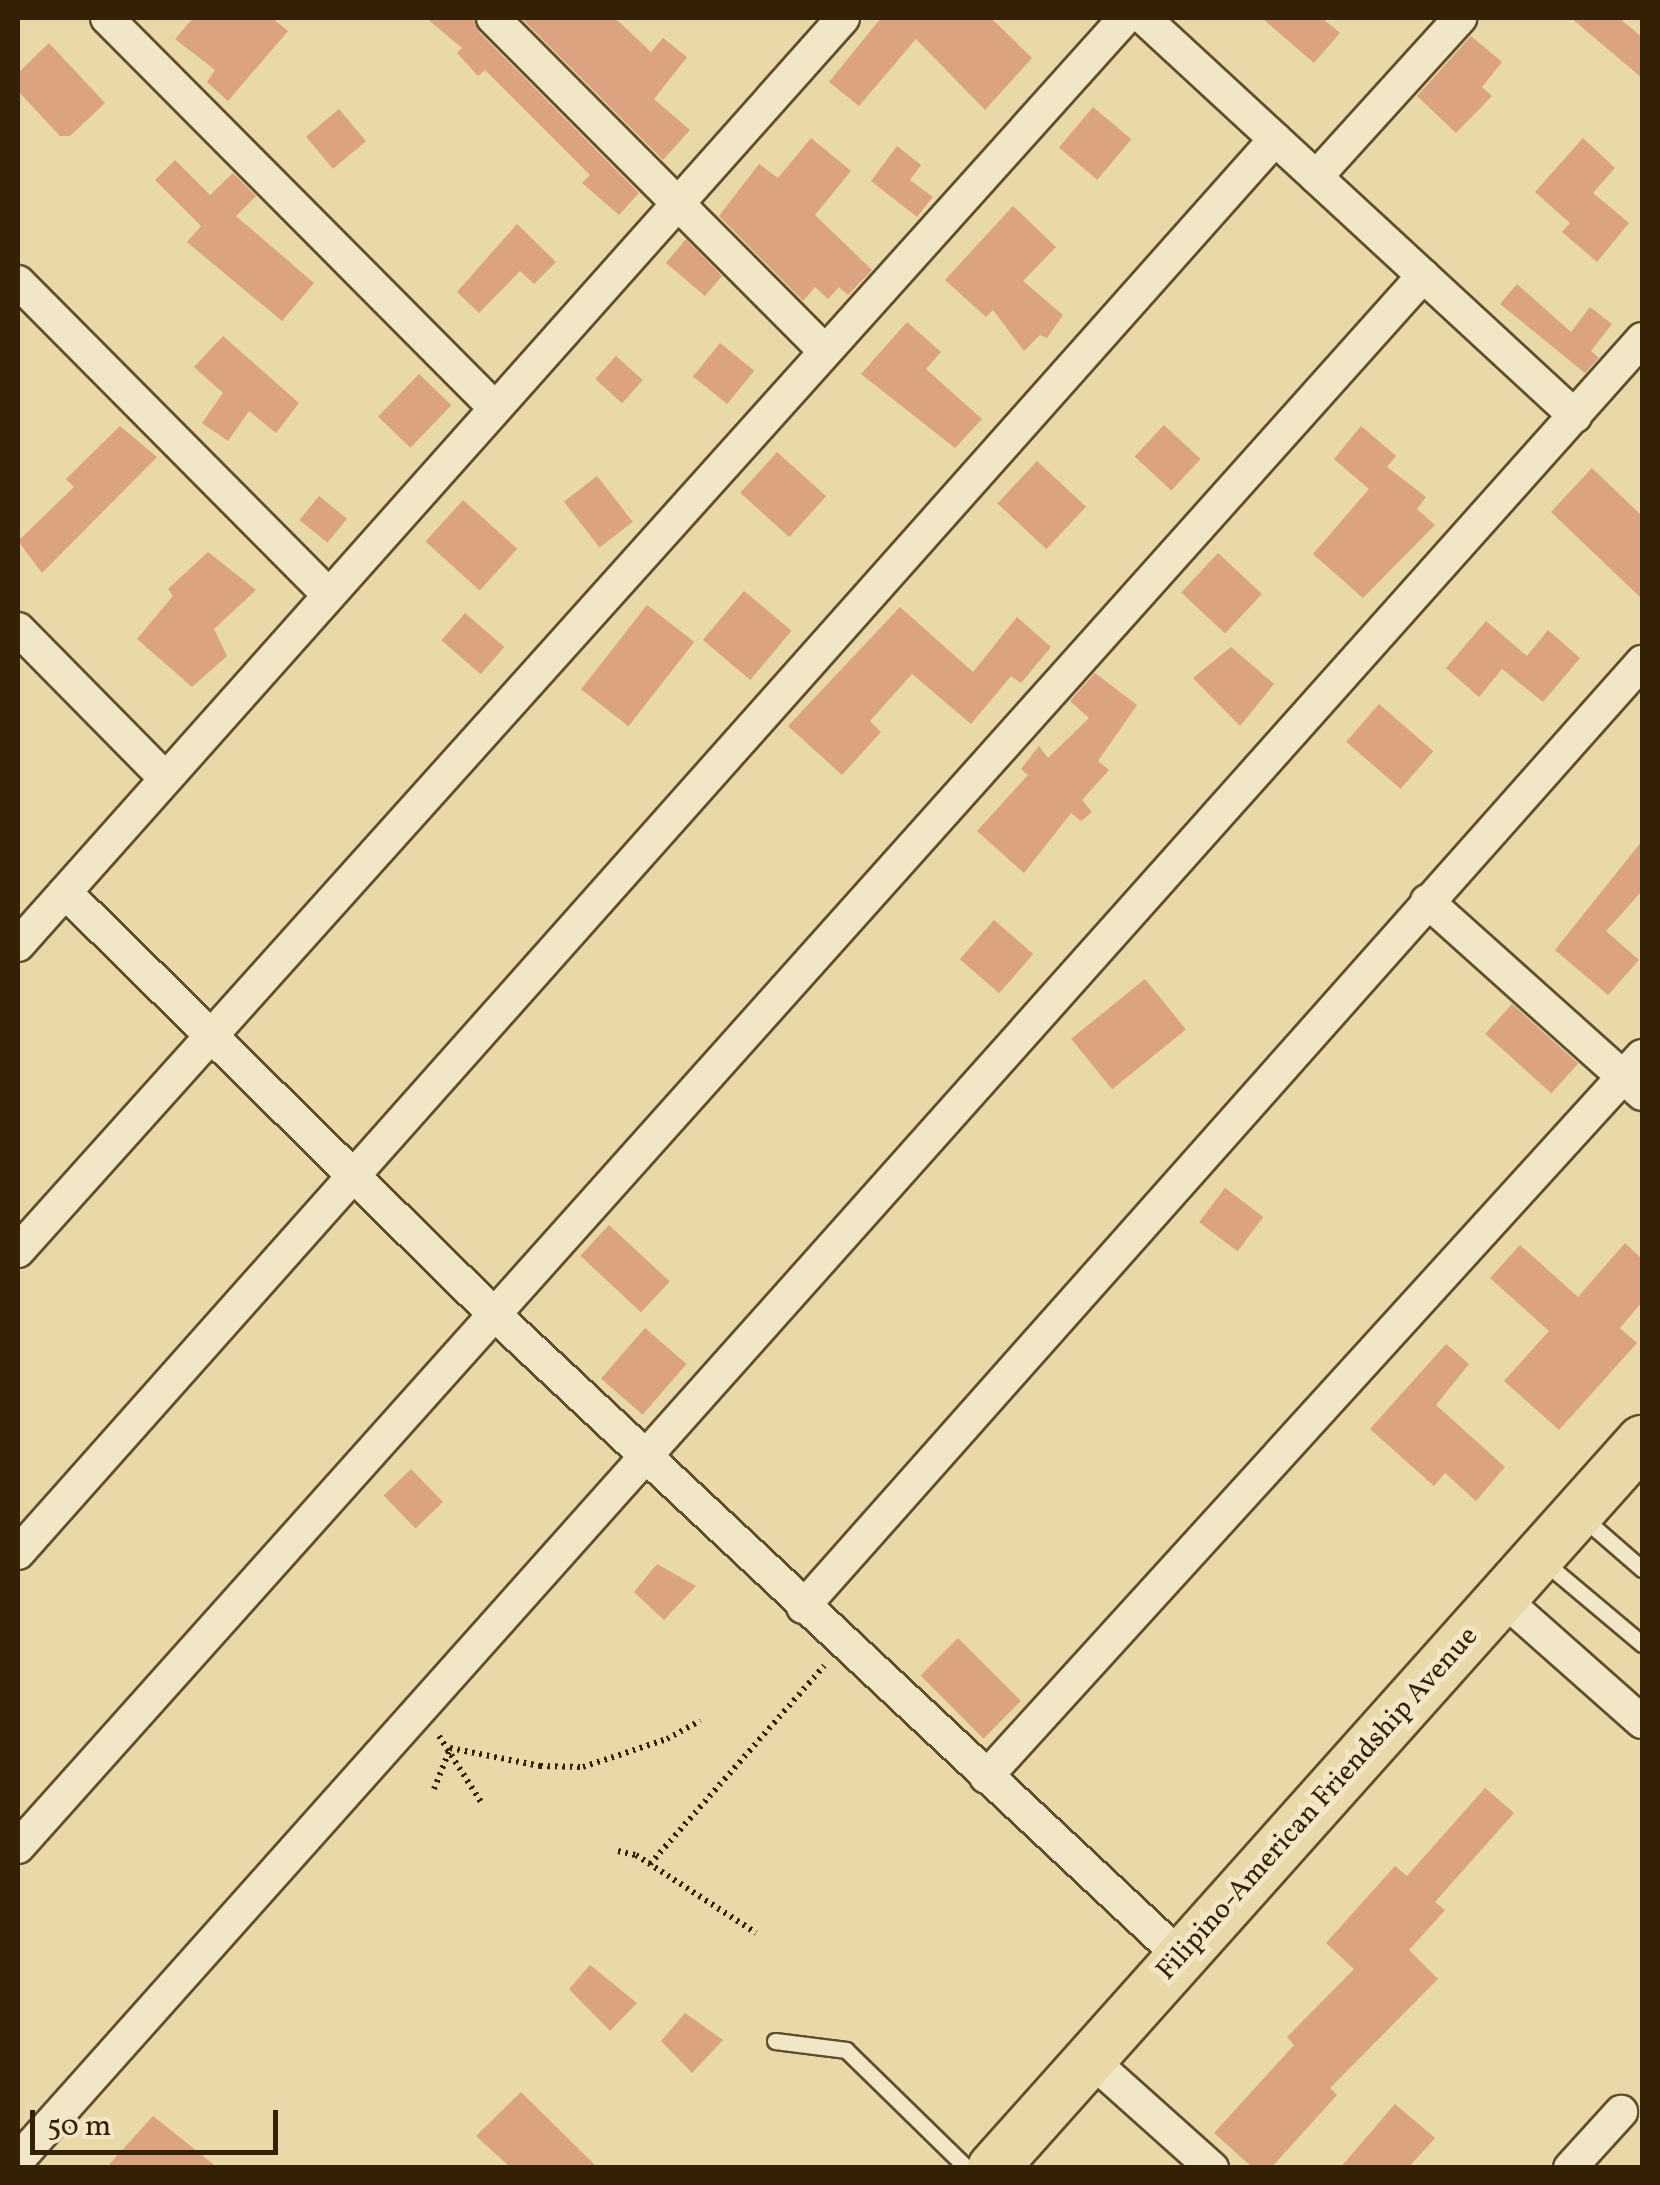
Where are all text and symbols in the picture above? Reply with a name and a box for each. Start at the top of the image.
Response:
street label: Filipino-American Friendship Avenue [1150,1620,1486,1988]
scale bar [35,2090,282,2152]
text: 50 m [47,2106,111,2148]

